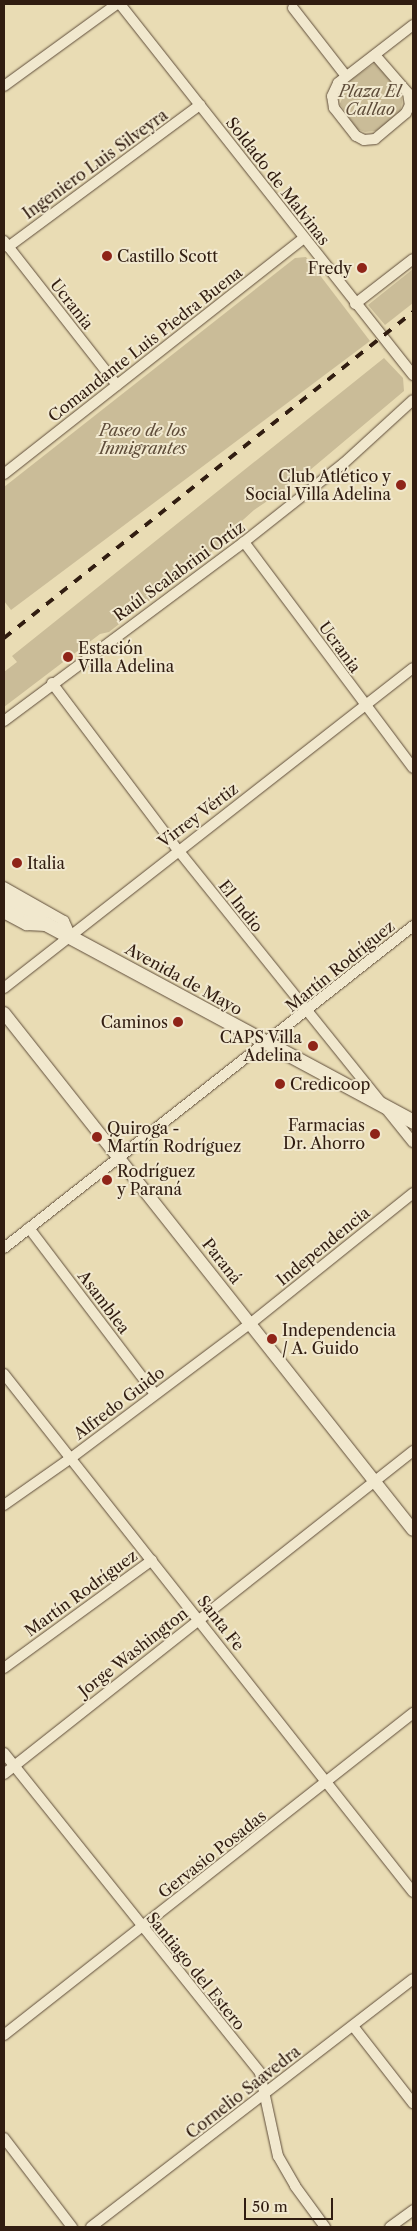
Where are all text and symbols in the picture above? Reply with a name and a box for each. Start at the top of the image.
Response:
park label: Plaza El Callao [339,81,401,119]
street label: Ingeniero Luis Silveyra [19,105,171,223]
street label: Soldado de Malvinas [222,113,334,249]
place label: Castillo Scott [117,246,218,266]
marker: Castillo Scott [101,250,113,262]
place label: Fredy [308,258,352,278]
street label: Comandante Luis Piedra Buena [44,262,246,426]
marker: Fredy [356,262,368,274]
street label: Ucrania [46,275,98,333]
park label: Paseo de los Inmigrantes [99,420,187,458]
place label: Club Atlético y Social Villa Adelina [244,466,391,504]
marker: Club Atlético y Social Villa Adelina [395,479,407,491]
street label: Raúl Scalabrini Ortíz [110,517,248,625]
street label: Ucrania [315,618,365,676]
place label: Estación Villa Adelina [78,638,175,676]
marker: Estación Villa Adelina [62,651,74,663]
street label: Virrey Vértiz [154,778,242,852]
place label: Italia [27,853,65,873]
marker: Italia [11,857,23,869]
street label: El Indio [215,876,267,936]
street label: Martín Rodríguez [282,916,398,1016]
street label: Avenida de Mayo [122,939,246,1019]
place label: Caminos [101,1012,168,1032]
marker: Caminos [172,1016,184,1028]
place label: CAPS Villa Adelina [219,1027,302,1065]
marker: CAPS Villa Adelina [306,1039,320,1053]
place label: Credicoop [290,1074,370,1094]
marker: Credicoop [274,1078,286,1090]
place label: Farmacias Dr. Ahorro [282,1115,365,1153]
place label: Quiroga - Martín Rodríguez [107,1118,241,1156]
marker: Farmacias Dr. Ahorro [369,1128,381,1140]
marker: Quiroga - Martín Rodríguez [91,1131,103,1143]
place label: Rodríguez y Paraná [117,1161,195,1199]
marker: Rodríguez y Paraná [101,1174,113,1186]
street label: Independencia [273,1203,373,1289]
street label: Paraná [198,1234,246,1288]
street label: Asamblea [74,1267,134,1337]
place label: Independencia / A. Guido [282,1320,396,1358]
marker: Independencia / A. Guido [266,1333,278,1345]
street label: Alfredo Guido [70,1363,168,1443]
street label: Martín Rodríguez [21,1546,141,1640]
street label: Santa Fe [193,1591,249,1655]
street label: Jorge Washington [74,1603,192,1701]
street label: Gervasio Posadas [154,1806,270,1902]
street label: Santiago del Estero [143,1908,249,2034]
street label: Cornelio Saavedra [182,2041,304,2143]
scale bar [247,2188,336,2220]
text: 50 m [252,2197,288,2216]

